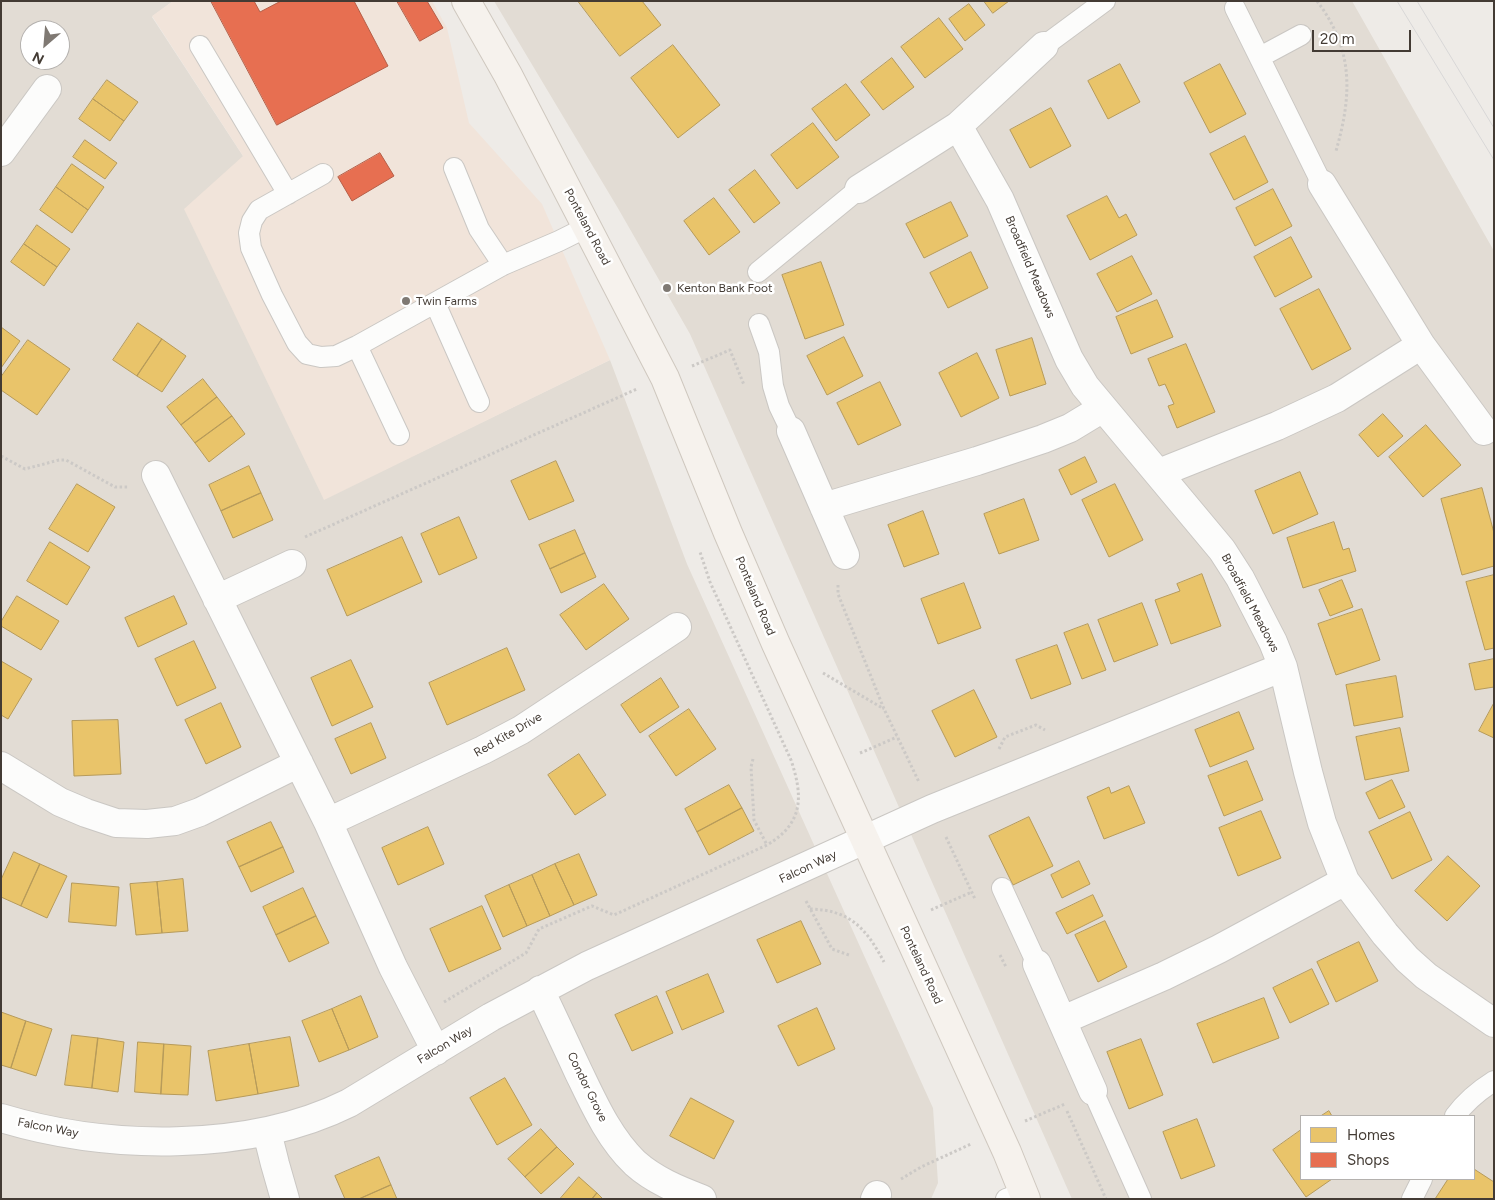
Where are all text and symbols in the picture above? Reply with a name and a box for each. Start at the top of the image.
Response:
north arrow [20,20,70,70]
scale bar [1315,20,1414,52]
text: 20 m [1320,30,1354,48]
text: N [30,48,47,68]
street label: Ponteland Road [561,186,613,268]
street label: Broadfield Meadows [1002,214,1058,320]
place label: Kenton Bank Foot [677,281,772,295]
marker: Kenton Bank Foot [661,282,673,294]
place label: Twin Farms [416,294,477,308]
marker: Twin Farms [400,295,412,307]
street label: Broadfield Meadows [1218,551,1282,655]
street label: Ponteland Road [732,554,778,638]
street label: Red Kite Drive [472,710,544,760]
street label: Falcon Way [777,847,839,887]
street label: Ponteland Road [897,924,945,1006]
street label: Falcon Way [415,1023,475,1067]
street label: Condor Grove [564,1050,610,1124]
street label: Falcon Way [16,1115,80,1141]
legend [1300,1115,1475,1180]
text: Homes [1347,1126,1395,1144]
text: Shops [1347,1151,1389,1169]

